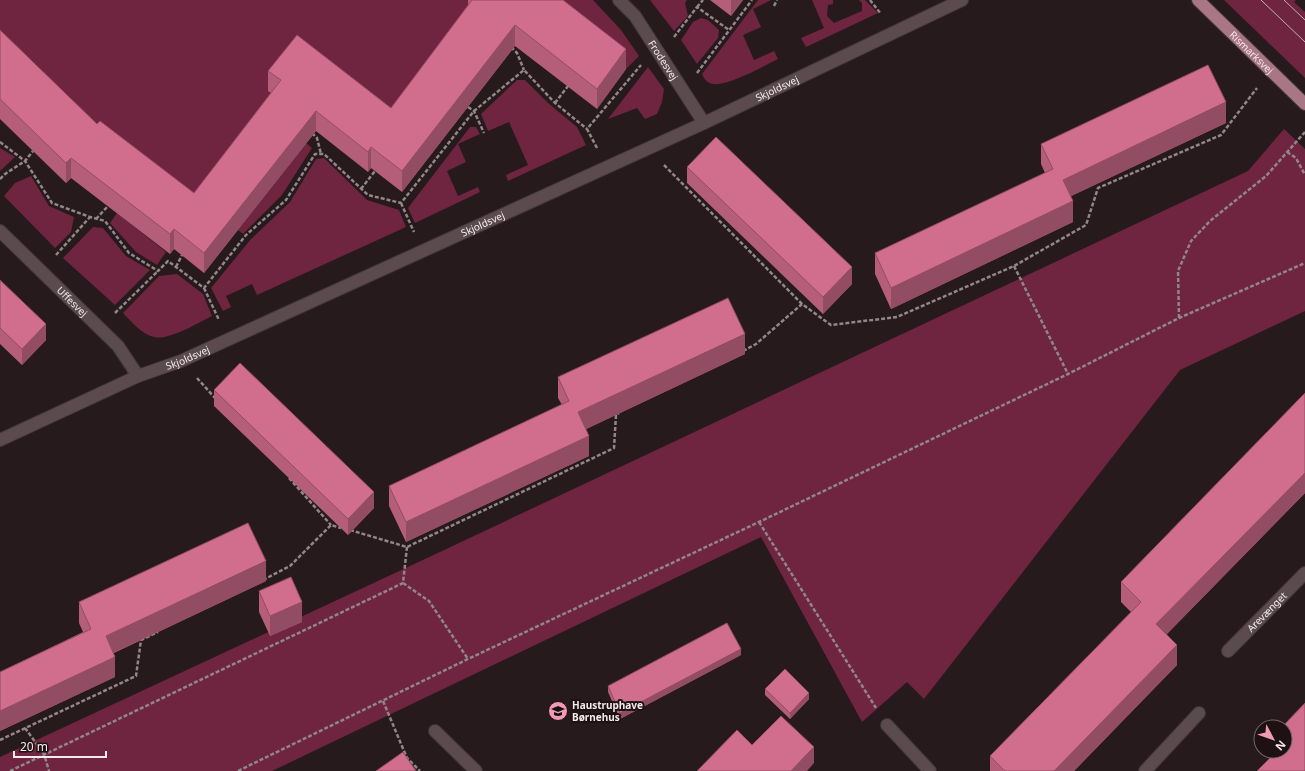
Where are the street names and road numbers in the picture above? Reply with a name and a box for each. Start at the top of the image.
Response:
street label: Rismarksvej [1227,28,1277,77]
street label: Frodesvej [645,37,681,83]
street label: Skjoldsvej [753,72,801,105]
street label: Skjoldsvej [459,208,507,240]
street label: Uffesvej [54,283,91,320]
street label: Skjoldsvej [164,342,212,373]
street label: Arevænget [1244,588,1290,635]

